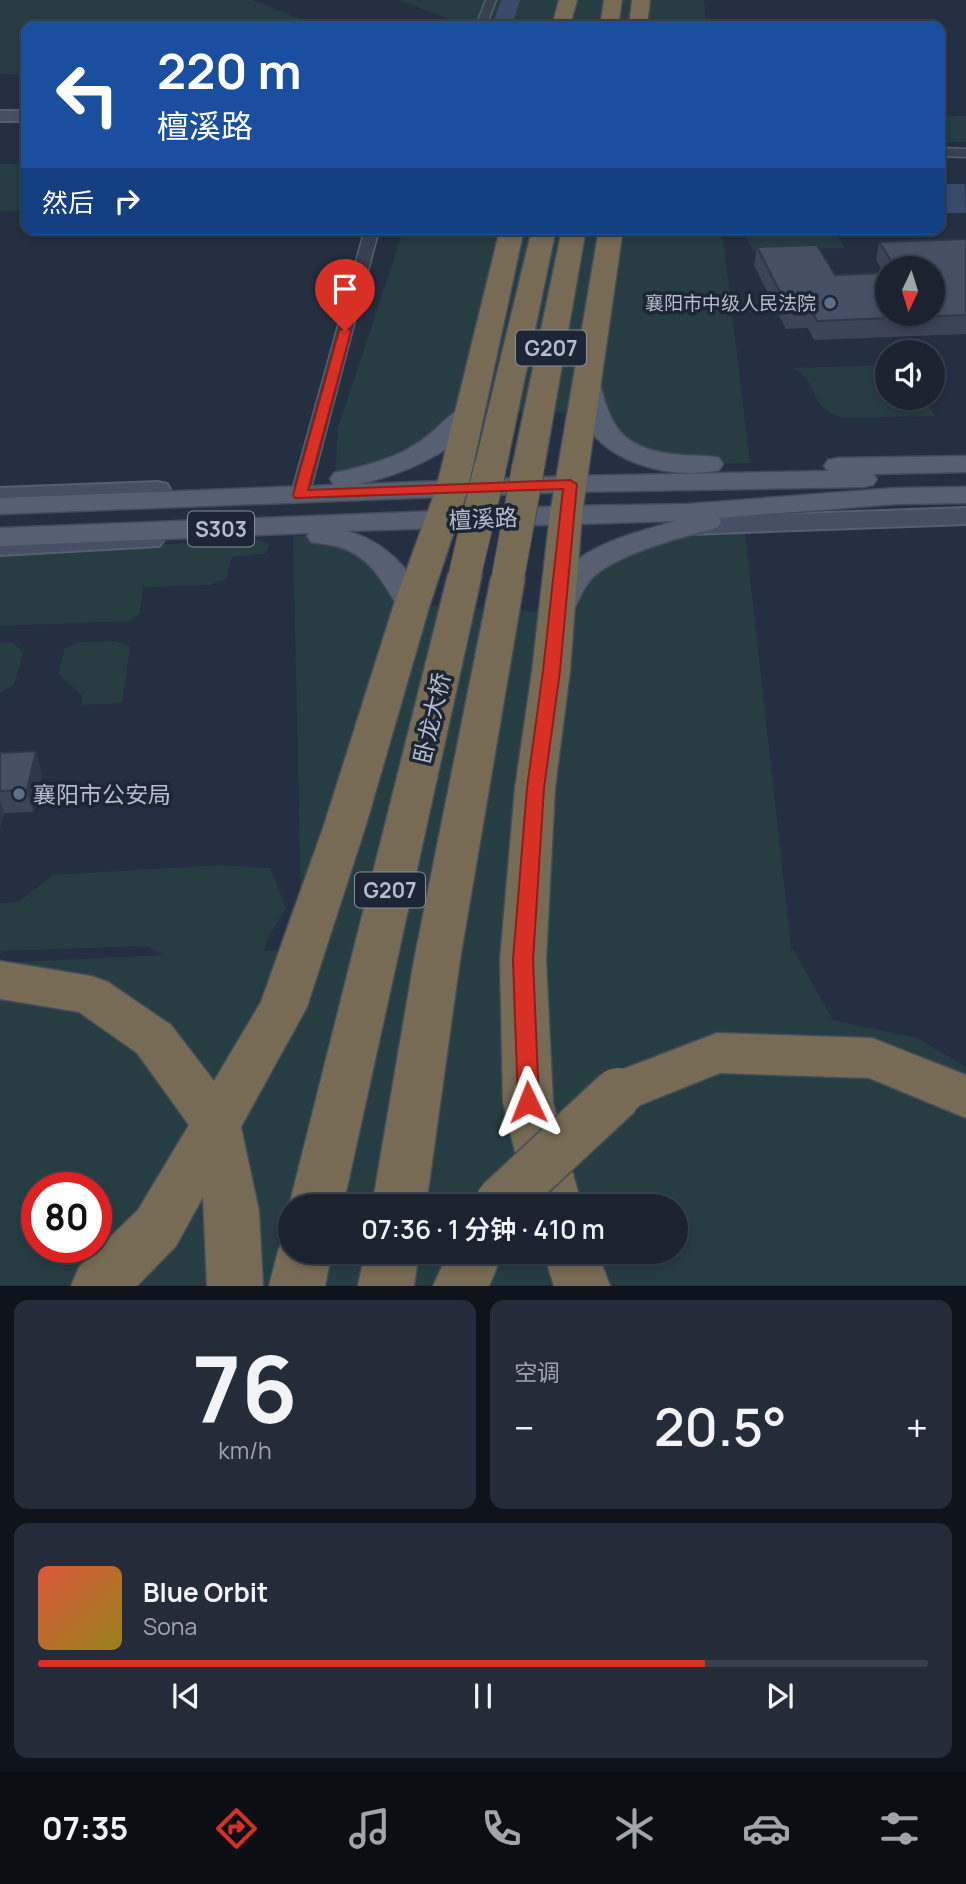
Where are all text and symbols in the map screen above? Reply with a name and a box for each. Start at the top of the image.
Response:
text: 220 m [157,37,301,104]
icon: left [42,49,133,140]
text: 檀溪路 [157,104,253,148]
icon: right [108,182,146,220]
text: 然后 [42,184,94,220]
north arrow [875,256,945,326]
map controls [875,256,945,410]
pin [315,259,375,331]
icon: arrive [326,270,364,308]
place label: 襄阳市中级人民法院 [645,290,816,316]
marker: 襄阳市中级人民法院 [822,295,838,311]
road number: G207 [516,330,586,366]
button: sound [875,340,945,410]
street label: 檀溪路 [448,500,518,536]
road number: S303 [188,512,254,546]
street label: 卧龙大桥 [405,670,457,766]
place label: 襄阳市公安局 [33,778,171,810]
marker: 襄阳市公安局 [11,786,27,802]
road number: G207 [355,872,425,908]
position arrow [491,1065,565,1139]
speed limit sign: 80 [21,1172,112,1263]
text: 07:36 · 1 分钟 · 410 m [361,1211,605,1247]
text: 76 [192,1326,298,1450]
text: 空调 [514,1356,560,1388]
text: 20.5° [654,1391,787,1462]
text: − [514,1401,535,1453]
text: + [906,1401,928,1453]
text: km/h [218,1434,272,1466]
text: Blue Orbit [143,1574,268,1610]
text: Sona [143,1610,197,1642]
icon: previous [167,1677,205,1715]
icon: pause [464,1677,502,1715]
icon: next [761,1677,799,1715]
icon: directions [212,1804,261,1853]
icon: music [345,1804,394,1853]
icon: phone [477,1804,526,1853]
icon: climate [610,1804,659,1853]
icon: car [742,1804,791,1853]
icon: filters [875,1804,924,1853]
text: 07:35 [42,1806,128,1850]

